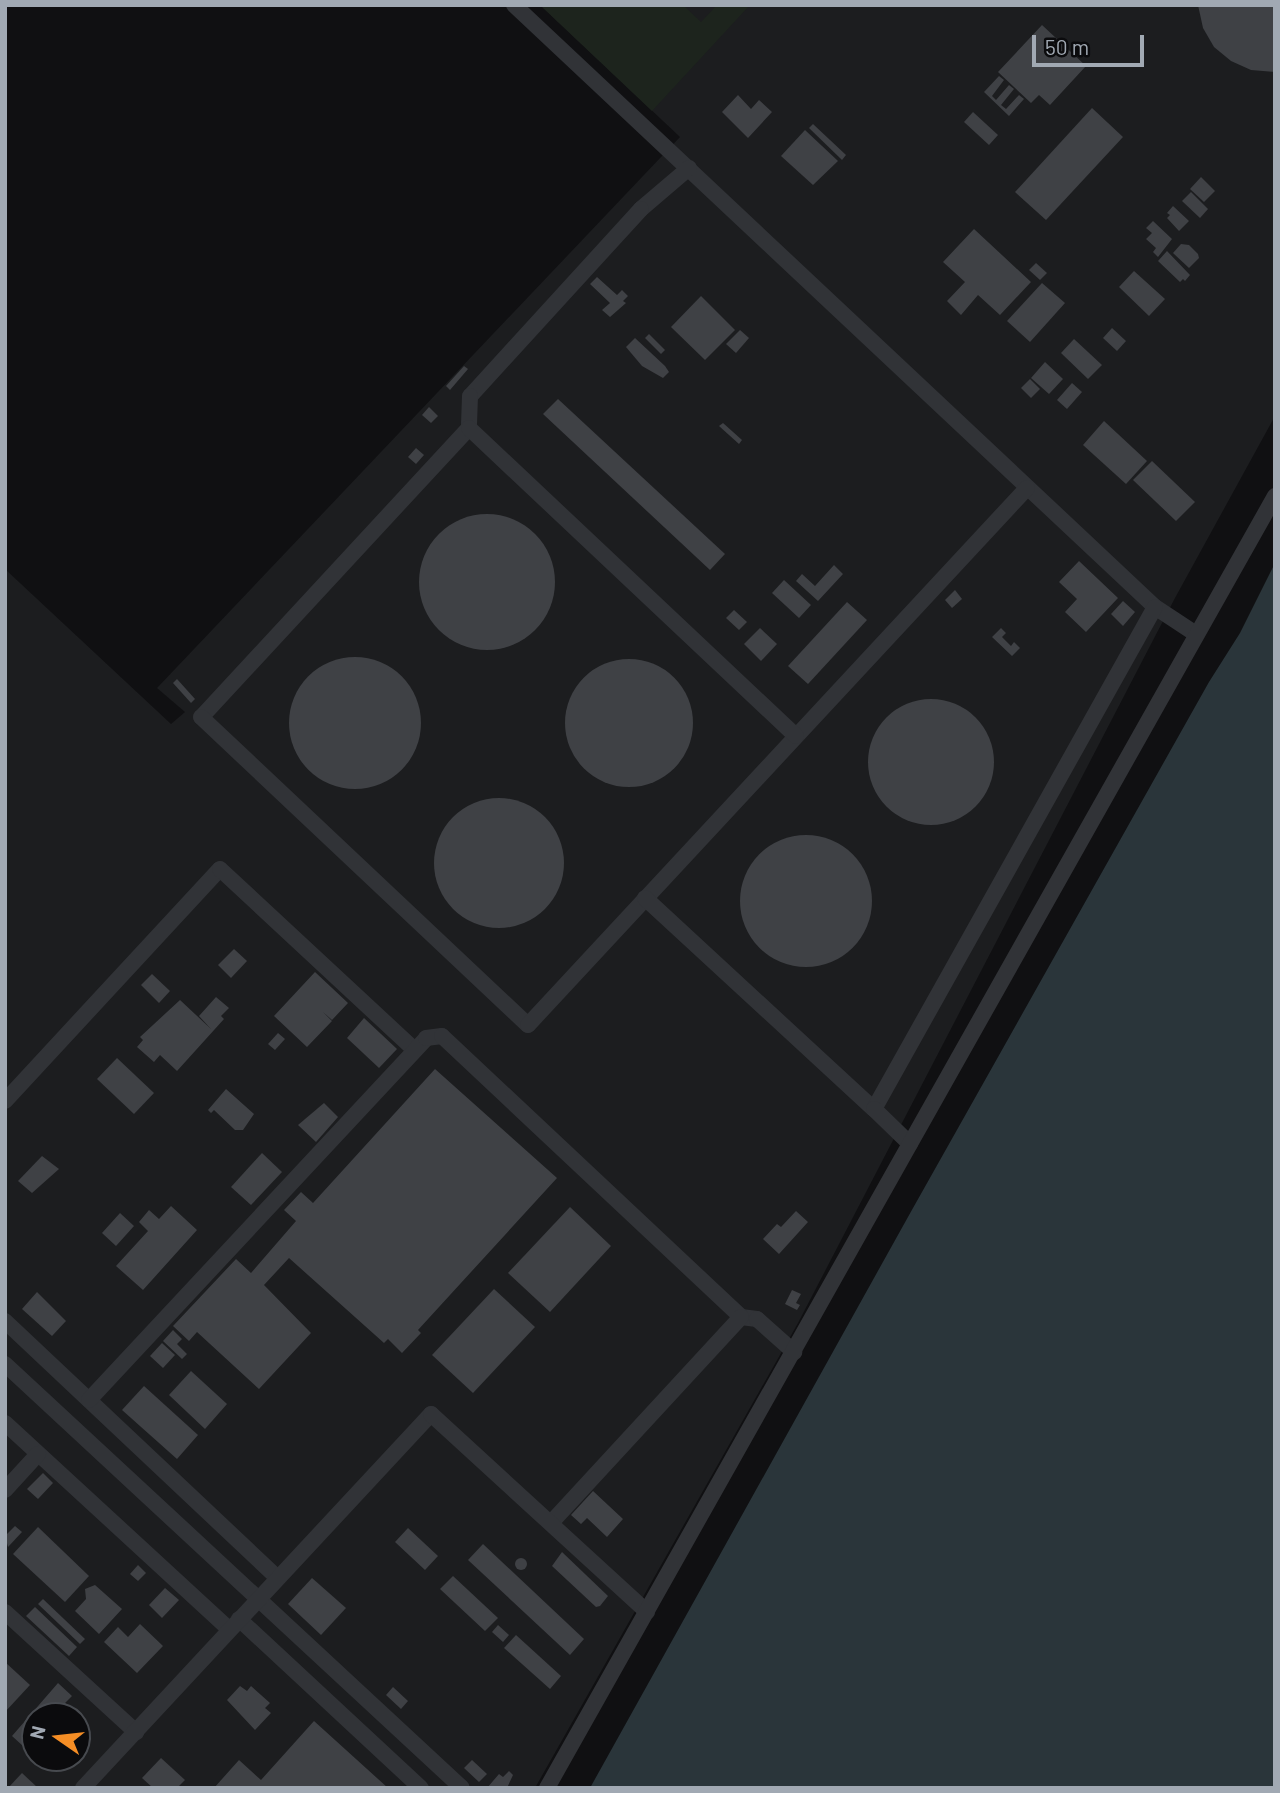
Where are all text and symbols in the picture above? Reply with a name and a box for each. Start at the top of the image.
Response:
scale bar [1035,21,1147,65]
text: 50 m [1045,34,1089,59]
north arrow [21,1702,91,1772]
text: N [24,1723,50,1741]

